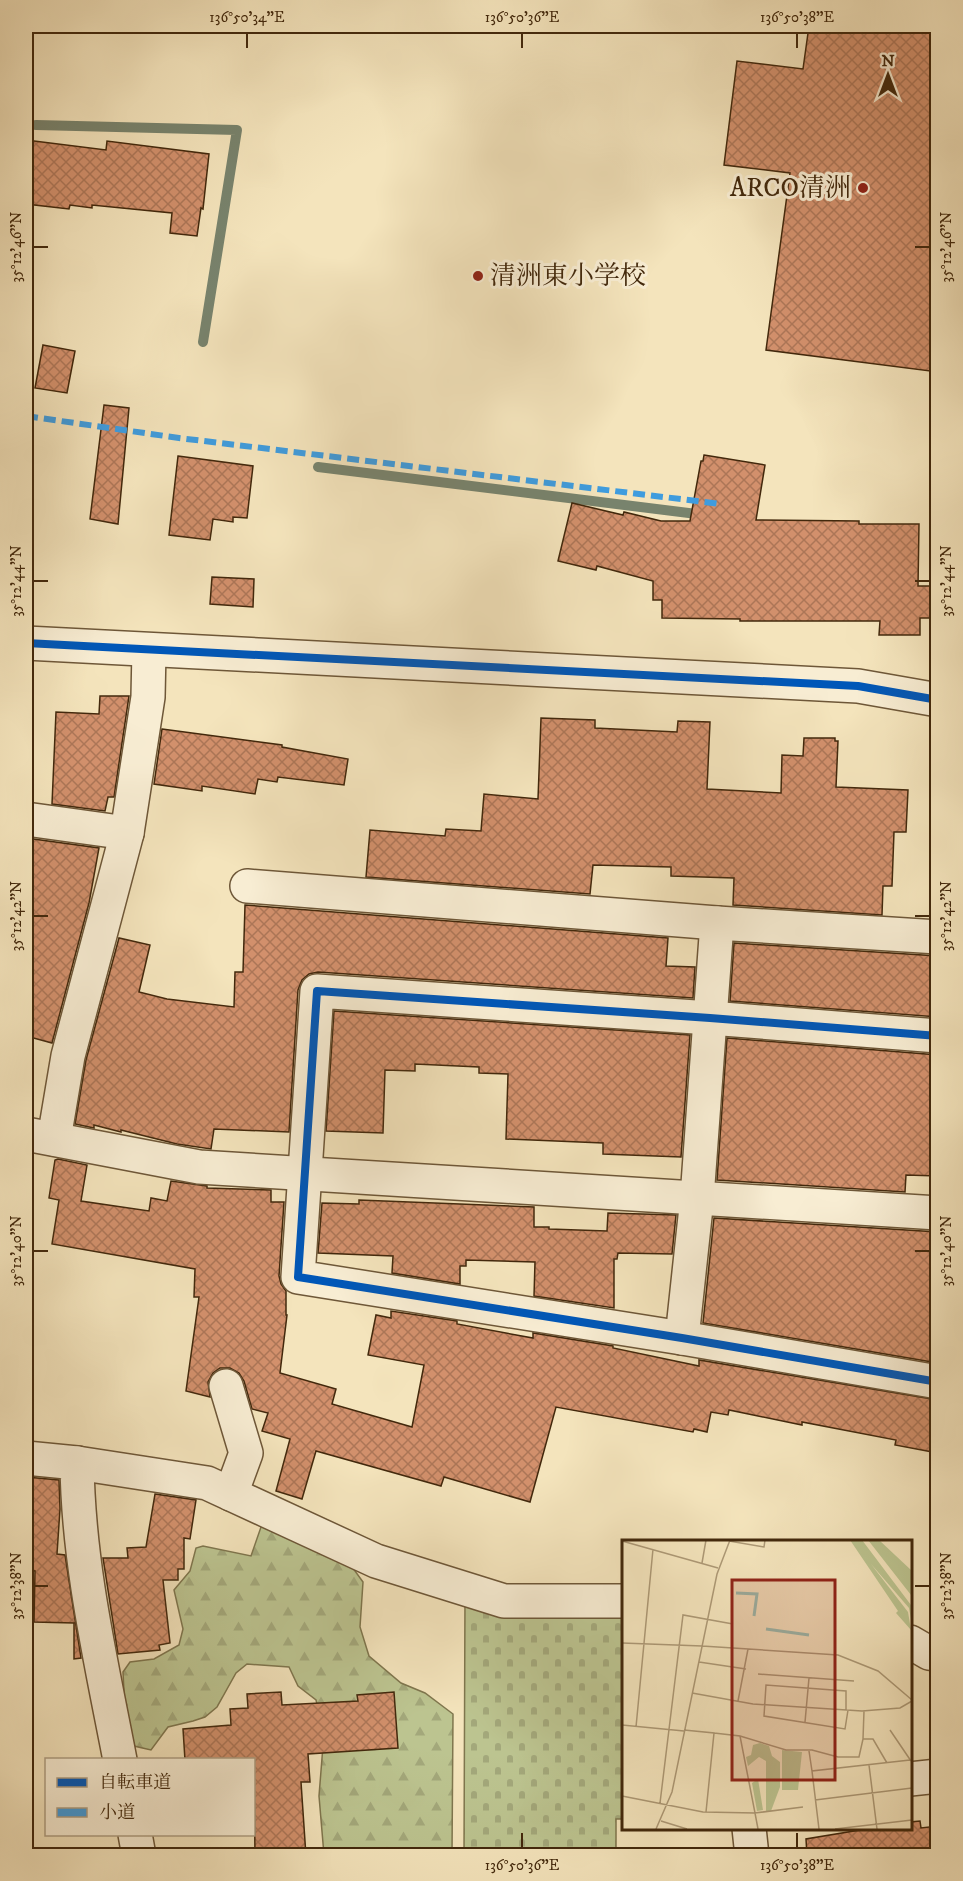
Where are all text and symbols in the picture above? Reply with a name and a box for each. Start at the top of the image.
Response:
text: 136°50'34"E [209,8,285,27]
text: 136°50'36"E [485,8,560,27]
text: 136°50'38"E [760,8,835,27]
north arrow [858,45,918,105]
text: N [881,51,895,71]
place label: ARCO清洲 [730,172,851,205]
marker: ARCO清洲 [856,181,870,195]
text: 35°12'46"N [7,212,26,282]
text: 35°12'46"N [937,212,956,282]
place label: 清洲東小学校 [490,260,646,293]
marker: 清洲東小学校 [471,269,485,283]
text: 35°12'44"N [7,545,26,617]
text: 35°12'44"N [937,545,956,617]
text: 35°12'42"N [7,881,26,951]
text: 35°12'42"N [937,881,956,951]
text: 35°12'40"N [7,1215,26,1287]
text: 35°12'40"N [937,1215,956,1287]
inset map [622,1540,912,1830]
text: 35°12'38"N [7,1552,26,1620]
text: 35°12'38"N [937,1552,956,1620]
legend [45,1758,255,1836]
text: 自転車道 [99,1772,171,1794]
text: 小道 [99,1802,135,1824]
text: 136°50'36"E [485,1856,560,1875]
text: 136°50'38"E [760,1856,835,1875]

